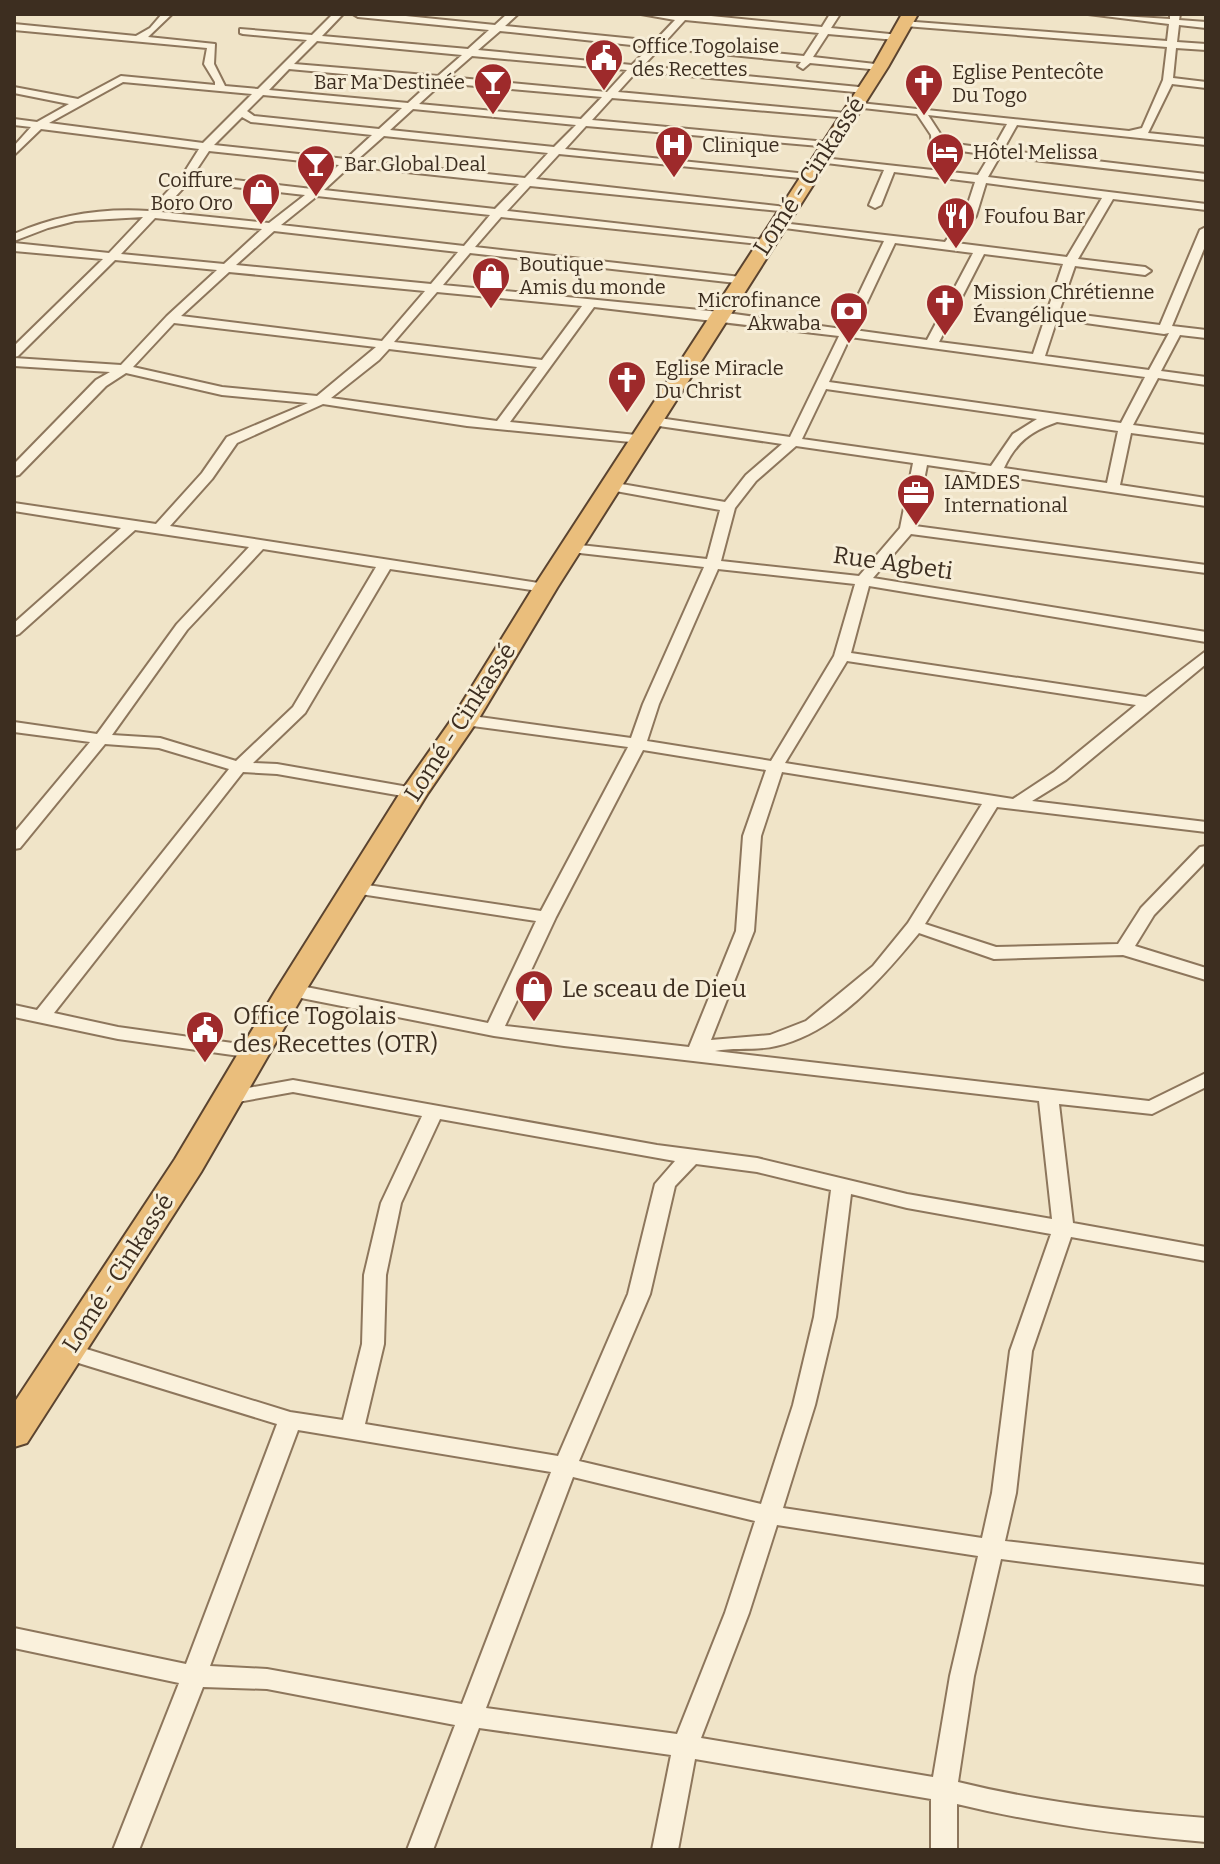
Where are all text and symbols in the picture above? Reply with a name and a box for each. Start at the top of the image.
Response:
place label: Office Togolaise des Recettes [632,34,779,81]
public building icon: Office Togolaise des Recettes [583,37,625,92]
place label: Eglise Pentecôte Du Togo [952,60,1104,107]
bar icon: Bar Ma Destinée [472,61,514,116]
church icon: Eglise Pentecôte Du Togo [903,62,945,117]
place label: Bar Ma Destinée [314,70,465,94]
street label: Lomé - Cinkassé [748,92,870,260]
hospital icon: Clinique [653,124,695,179]
hotel icon: Hôtel Melissa [924,131,966,186]
place label: Clinique [702,133,780,157]
place label: Hôtel Melissa [973,140,1098,164]
bar icon: Bar Global Deal [295,143,337,198]
place label: Bar Global Deal [344,152,486,176]
place label: Coiffure Boro Oro [151,168,233,215]
shop icon: Coiffure Boro Oro [240,171,282,226]
restaurant icon: Foufou Bar [935,195,977,250]
place label: Foufou Bar [984,204,1085,228]
place label: Boutique Amis du monde [519,252,666,299]
shop icon: Boutique Amis du monde [470,255,512,310]
place label: Mission Chrétienne Évangélique [973,280,1155,327]
church icon: Mission Chrétienne Évangélique [924,282,966,337]
place label: Microfinance Akwaba [697,288,821,335]
bank icon: Microfinance Akwaba [828,290,870,345]
place label: Eglise Miracle Du Christ [655,356,784,403]
church icon: Eglise Miracle Du Christ [606,359,648,414]
place label: IAMDES International [944,470,1068,517]
office icon: IAMDES International [895,472,937,527]
street label: Rue Agbeti [831,541,955,585]
street label: Lomé - Cinkassé [399,638,521,806]
shop icon: Le sceau de Dieu [513,968,555,1023]
place label: Le sceau de Dieu [562,975,746,1003]
place label: Office Togolais des Recettes (OTR) [233,1002,438,1058]
public building icon: Office Togolais des Recettes (OTR) [184,1009,226,1064]
street label: Lomé - Cinkassé [57,1189,179,1357]

